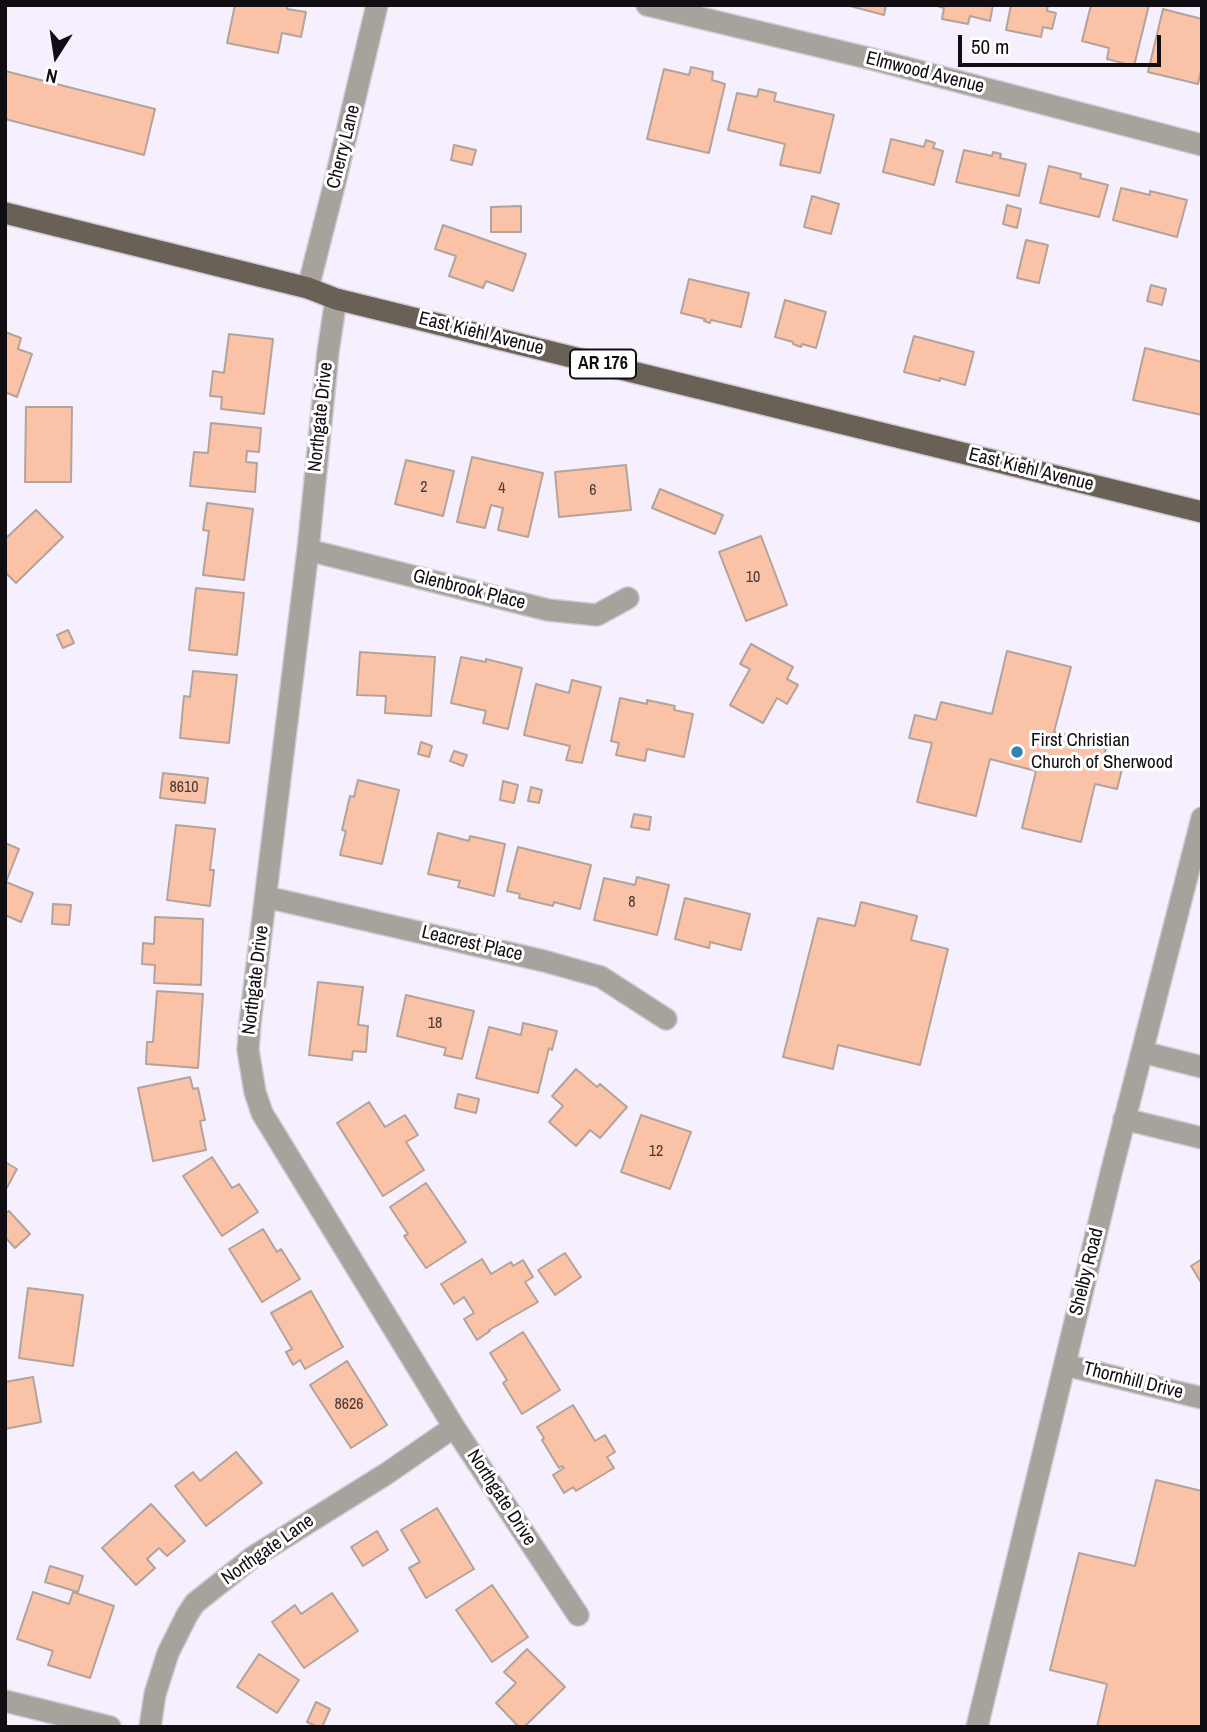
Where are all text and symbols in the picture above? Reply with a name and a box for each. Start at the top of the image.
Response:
north arrow [21,21,91,91]
scale bar [962,21,1165,65]
text: 50 m [971,32,1009,61]
street label: Elmwood Avenue [864,47,986,99]
text: N [43,63,60,90]
street label: Cherry Lane [323,103,365,191]
street label: East Kiehl Avenue [416,307,546,361]
road number: AR 176 [570,350,636,378]
street label: Northgate Drive [304,361,338,473]
street label: East Kiehl Avenue [966,443,1096,497]
house number: 2 [420,478,428,498]
house number: 4 [498,479,506,499]
house number: 6 [589,481,597,501]
street label: Glenbrook Place [410,565,528,615]
house number: 10 [746,568,760,588]
place label: First Christian Church of Sherwood [1031,730,1173,774]
marker: First Christian Church of Sherwood [1009,744,1025,760]
house number: 8610 [169,778,199,798]
house number: 8 [628,893,636,913]
street label: Leacrest Place [419,921,525,967]
street label: Northgate Drive [238,924,274,1036]
house number: 18 [428,1014,442,1034]
house number: 12 [649,1142,663,1162]
street label: Shelby Road [1065,1226,1109,1318]
street label: Thornhill Drive [1081,1358,1185,1404]
house number: 8626 [334,1395,364,1415]
street label: Northgate Drive [461,1446,541,1550]
street label: Northgate Lane [217,1510,319,1590]

